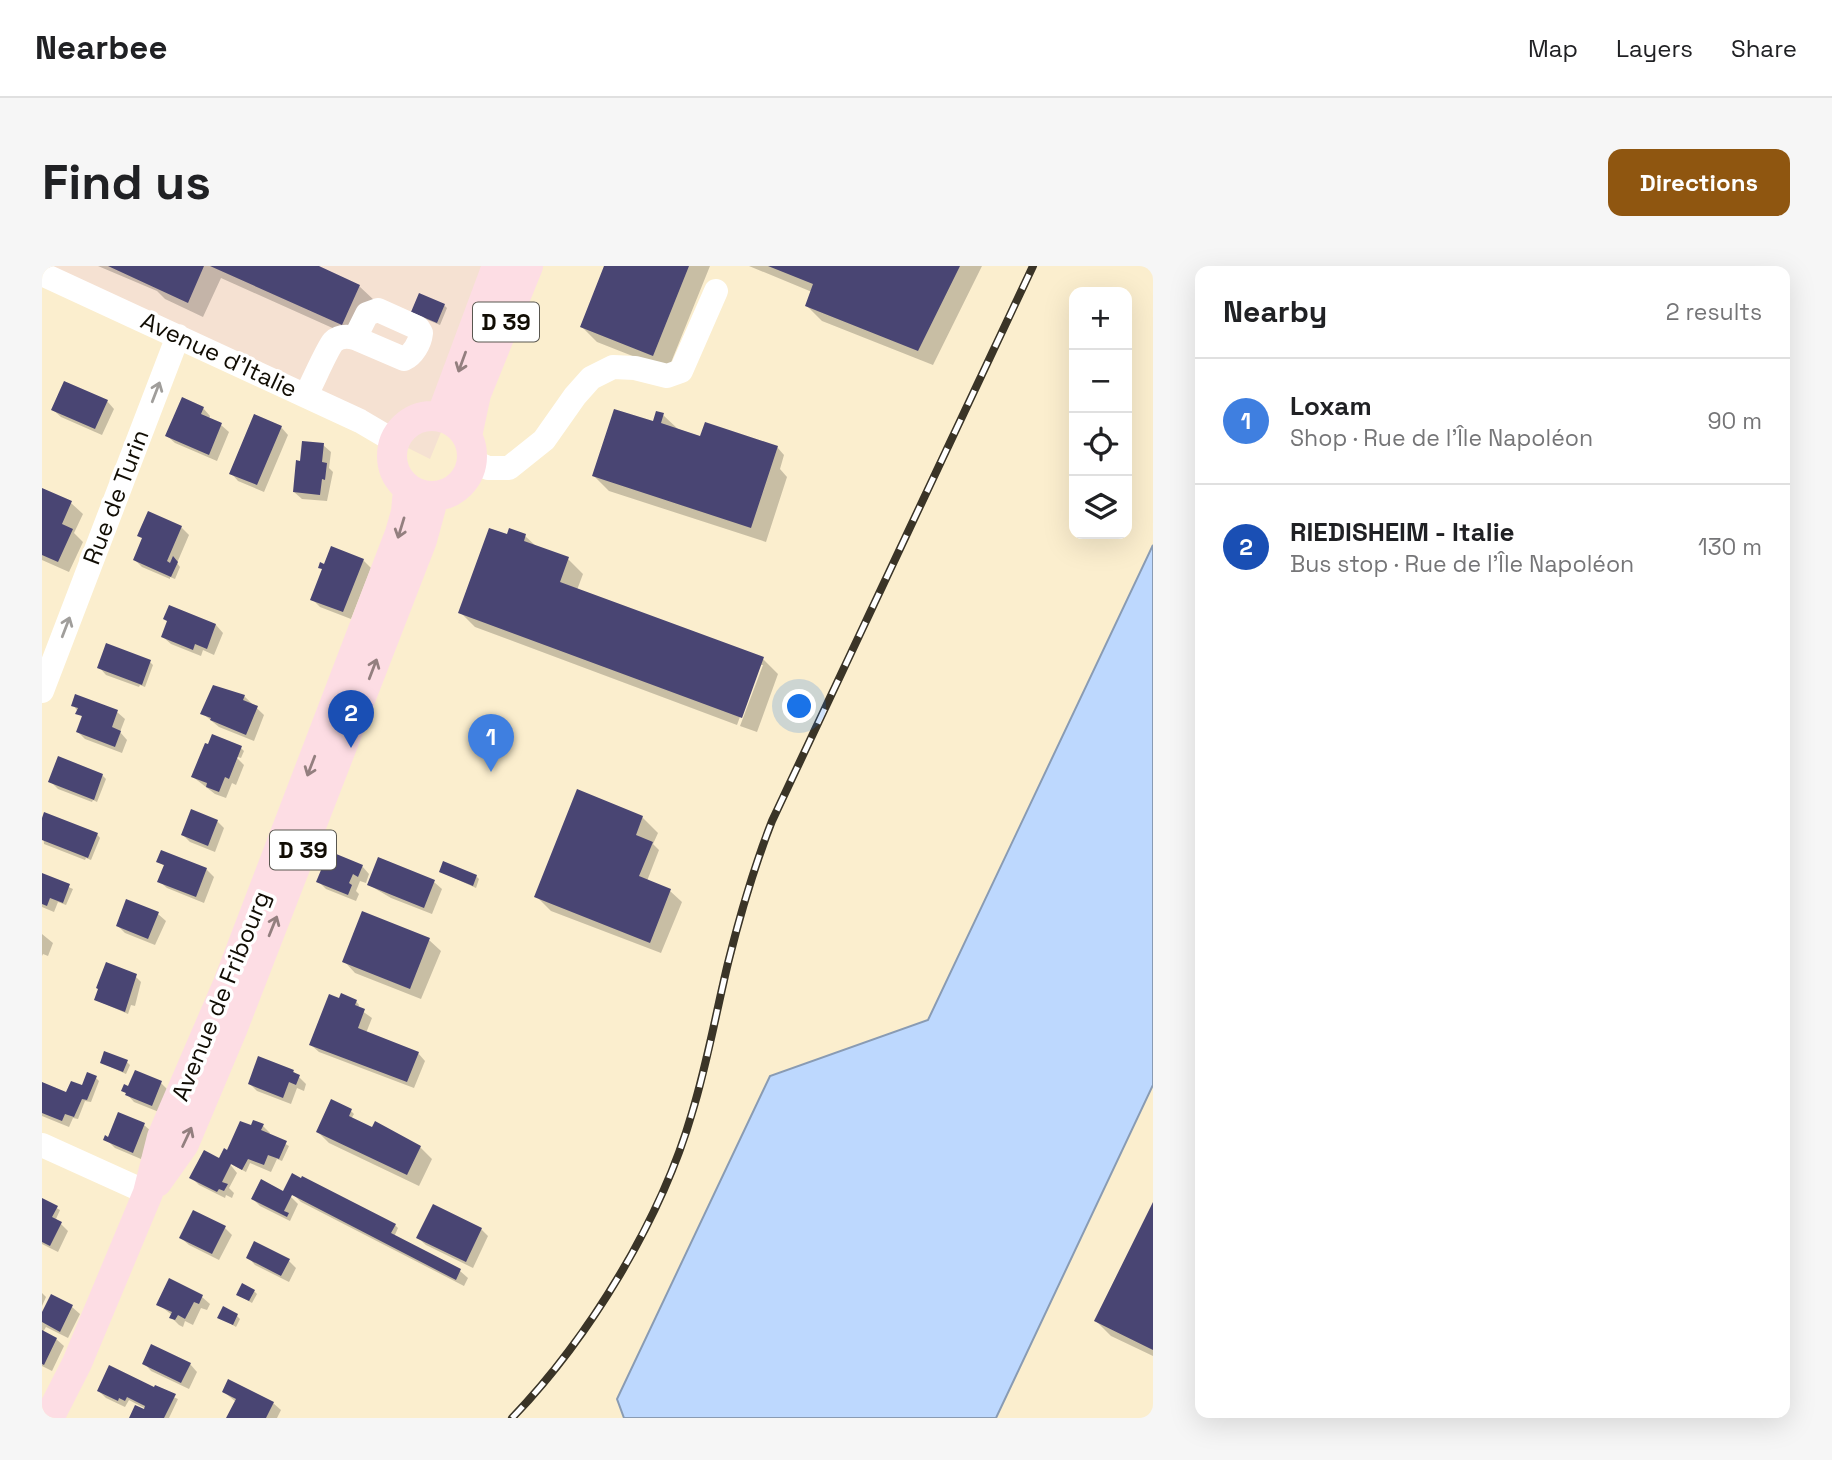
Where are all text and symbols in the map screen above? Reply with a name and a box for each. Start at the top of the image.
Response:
text: Nearbee [35,27,167,69]
text: Map [1528,33,1578,64]
text: Layers [1616,33,1693,64]
text: Share [1731,33,1797,64]
button: Directions [1608,149,1790,216]
text: Find us [42,151,211,213]
map controls [1069,287,1132,539]
button: + [1069,287,1132,350]
text: Nearby [1223,292,1327,331]
text: 2 results [1666,297,1762,327]
road number: D 39 [473,302,539,342]
street label: Avenue d'Italie [136,305,302,404]
button: − [1069,350,1132,413]
one-way arrow [454,351,467,373]
one-way arrow [151,382,164,403]
text: Loxam [1290,389,1372,423]
text: 1 [1241,406,1251,436]
text: 90 m [1707,406,1762,436]
button: locate [1069,413,1132,476]
text: Shop · Rue de l'Île Napoléon [1290,423,1593,453]
street label: Rue de Turin [76,425,155,569]
button: layers [1069,476,1132,539]
text: RIEDISHEIM - Italie [1290,515,1515,549]
one-way arrow [394,516,407,538]
text: 2 [1239,532,1253,562]
text: 130 m [1698,532,1762,562]
text: Bus stop · Rue de l'Île Napoléon [1290,549,1634,579]
one-way arrow [60,617,73,639]
one-way arrow [368,658,381,680]
your location [782,689,816,723]
pin: 2 [328,690,374,748]
pin: 1 [468,714,514,772]
one-way arrow [304,754,316,776]
road number: D 39 [270,830,336,870]
street label: Avenue de Fribourg [164,886,277,1105]
one-way arrow [268,916,281,938]
one-way arrow [180,1127,194,1148]

